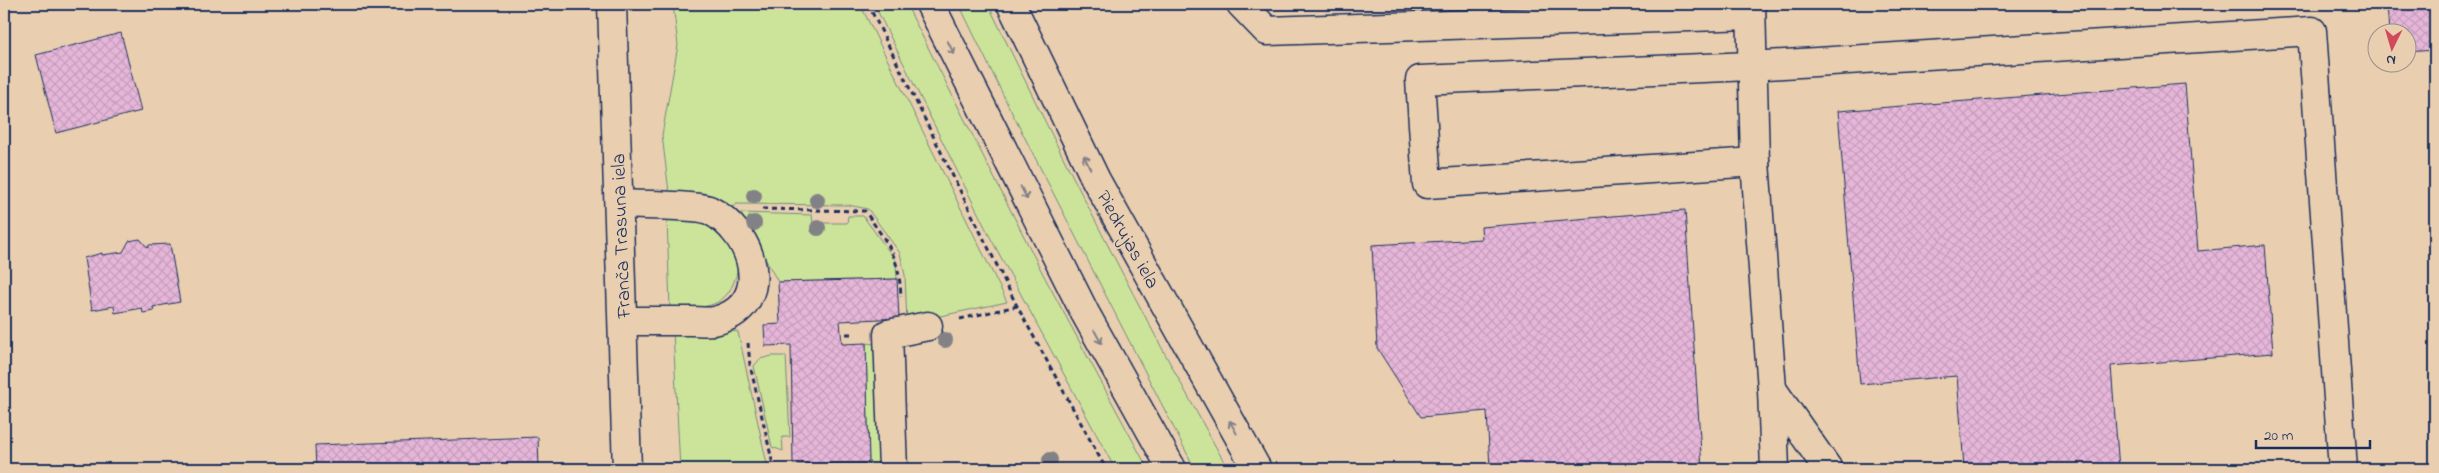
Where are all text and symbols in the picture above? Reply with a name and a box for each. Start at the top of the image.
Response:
north arrow [2366,22,2416,72]
one-way arrow [947,40,956,55]
text: N [2385,49,2397,70]
street label: Franča Trasuna iela [605,153,640,320]
one-way arrow [1082,155,1091,170]
one-way arrow [1020,185,1029,200]
street label: Piedrujas iela [1088,186,1166,295]
one-way arrow [1093,330,1103,345]
scale bar [2256,418,2370,450]
one-way arrow [1228,419,1238,434]
text: 20 m [2264,425,2294,447]

